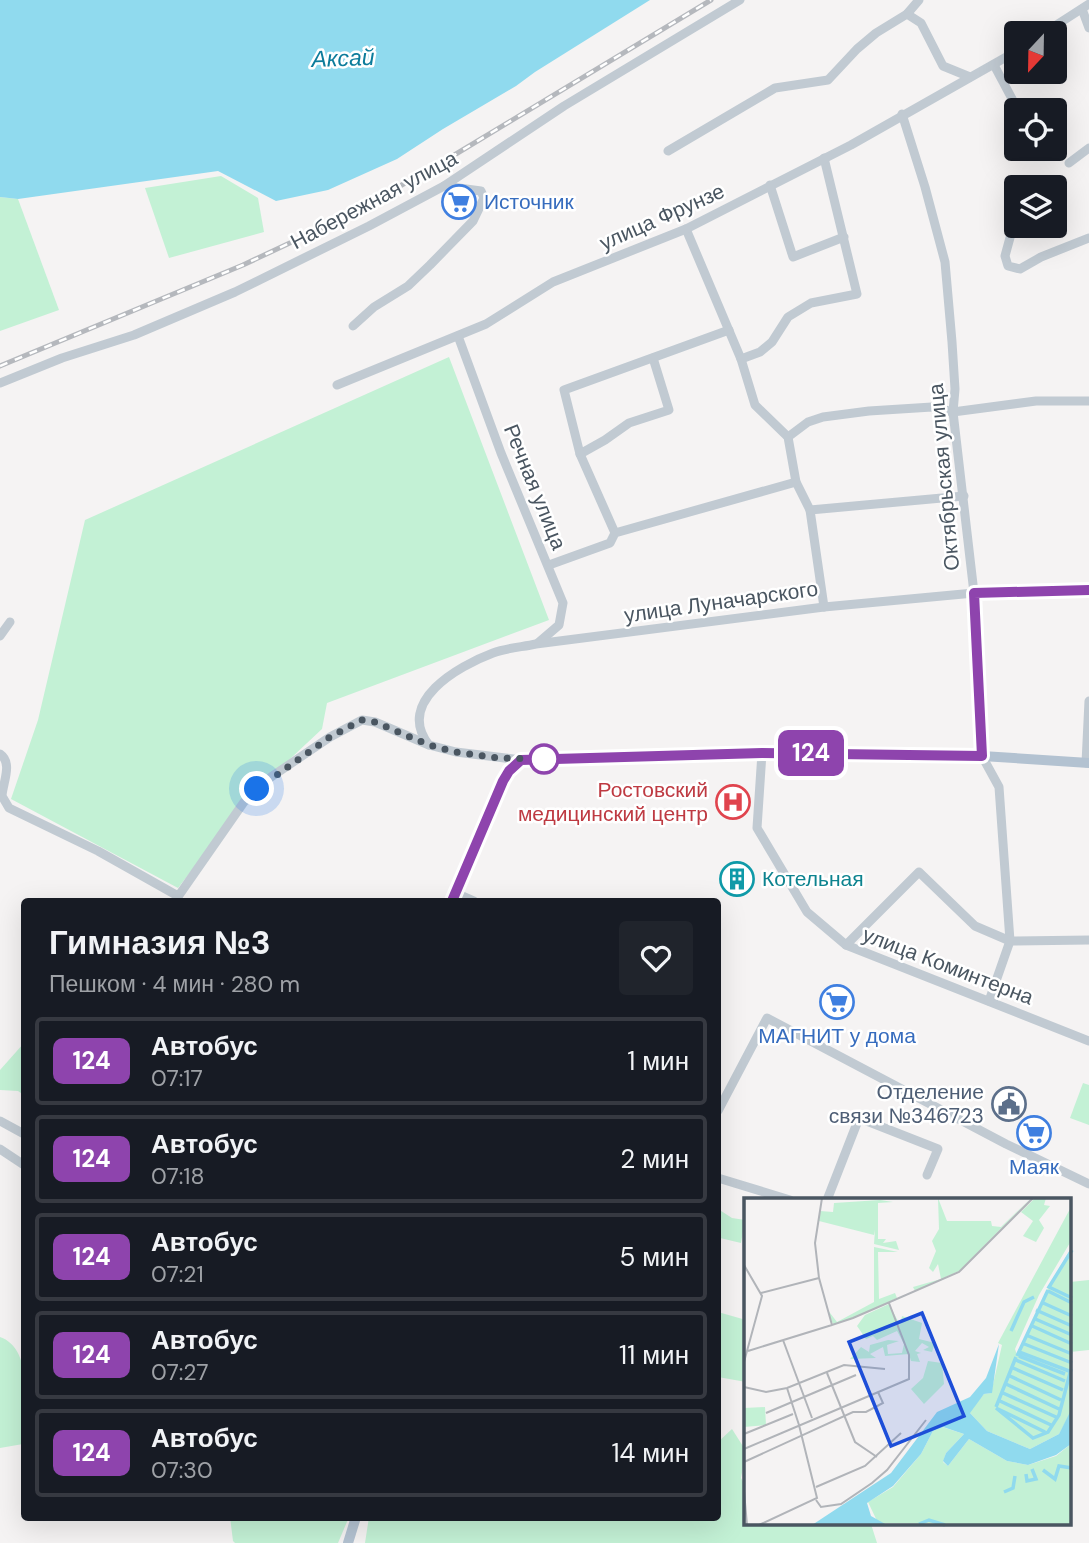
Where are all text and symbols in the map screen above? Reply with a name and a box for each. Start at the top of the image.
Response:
north arrow [1004,21,1068,84]
map controls [1004,21,1067,238]
water label: Аксай [309,42,375,74]
button: locate [1004,98,1067,161]
street label: Набережная улица [286,144,463,256]
button: layers [1004,175,1067,238]
street label: улица Фрунзе [595,177,729,257]
supermarket icon: Источник [440,183,478,221]
place label: Источник [484,188,574,216]
street label: Октябрьская улица [922,382,966,572]
street label: Речная улица [497,420,573,554]
street label: улица Луначарского [622,575,820,629]
line badge: 124 [771,730,851,776]
text: 124 [792,737,830,768]
unlabelled marker [529,744,559,774]
your location [239,771,274,806]
place label: Ростовский медицинский центр [518,776,708,828]
hospital icon: Ростовский медицинский центр [714,783,752,821]
building icon: Котельная [718,860,756,898]
place label: Котельная [762,865,864,893]
street label: улица Коминтерна [858,920,1038,1012]
text: Гимназия №3 [49,921,271,964]
button: heart [619,921,693,995]
text: Пешком · 4 мин · 280 m [49,969,300,999]
supermarket icon: МАГНИТ у дома [818,983,856,1021]
place label: МАГНИТ у дома [758,1022,916,1050]
text: Автобус [151,1029,258,1063]
text: 1 мин [627,1044,689,1078]
text: 124 [72,1045,111,1076]
text: 07:17 [151,1063,203,1093]
place label: Отделение связи №346723 [829,1078,984,1130]
public building icon: Отделение связи №346723 [990,1085,1028,1123]
supermarket icon: Маяк [1015,1114,1053,1152]
text: Автобус [151,1127,258,1161]
text: 2 мин [620,1142,689,1176]
text: 124 [72,1143,111,1174]
place label: Маяк [1009,1153,1060,1181]
text: 07:18 [151,1161,205,1191]
inset map [744,1198,1072,1526]
text: Автобус [151,1225,258,1259]
text: 5 мин [619,1240,689,1274]
text: 124 [72,1241,111,1272]
text: 07:21 [151,1259,204,1289]
text: Автобус [151,1323,258,1357]
text: 11 мин [619,1338,689,1372]
text: 124 [72,1339,111,1370]
text: 07:27 [151,1357,208,1387]
text: Автобус [151,1421,258,1455]
text: 14 мин [611,1436,689,1470]
text: 124 [72,1437,111,1468]
text: 07:30 [151,1455,213,1485]

